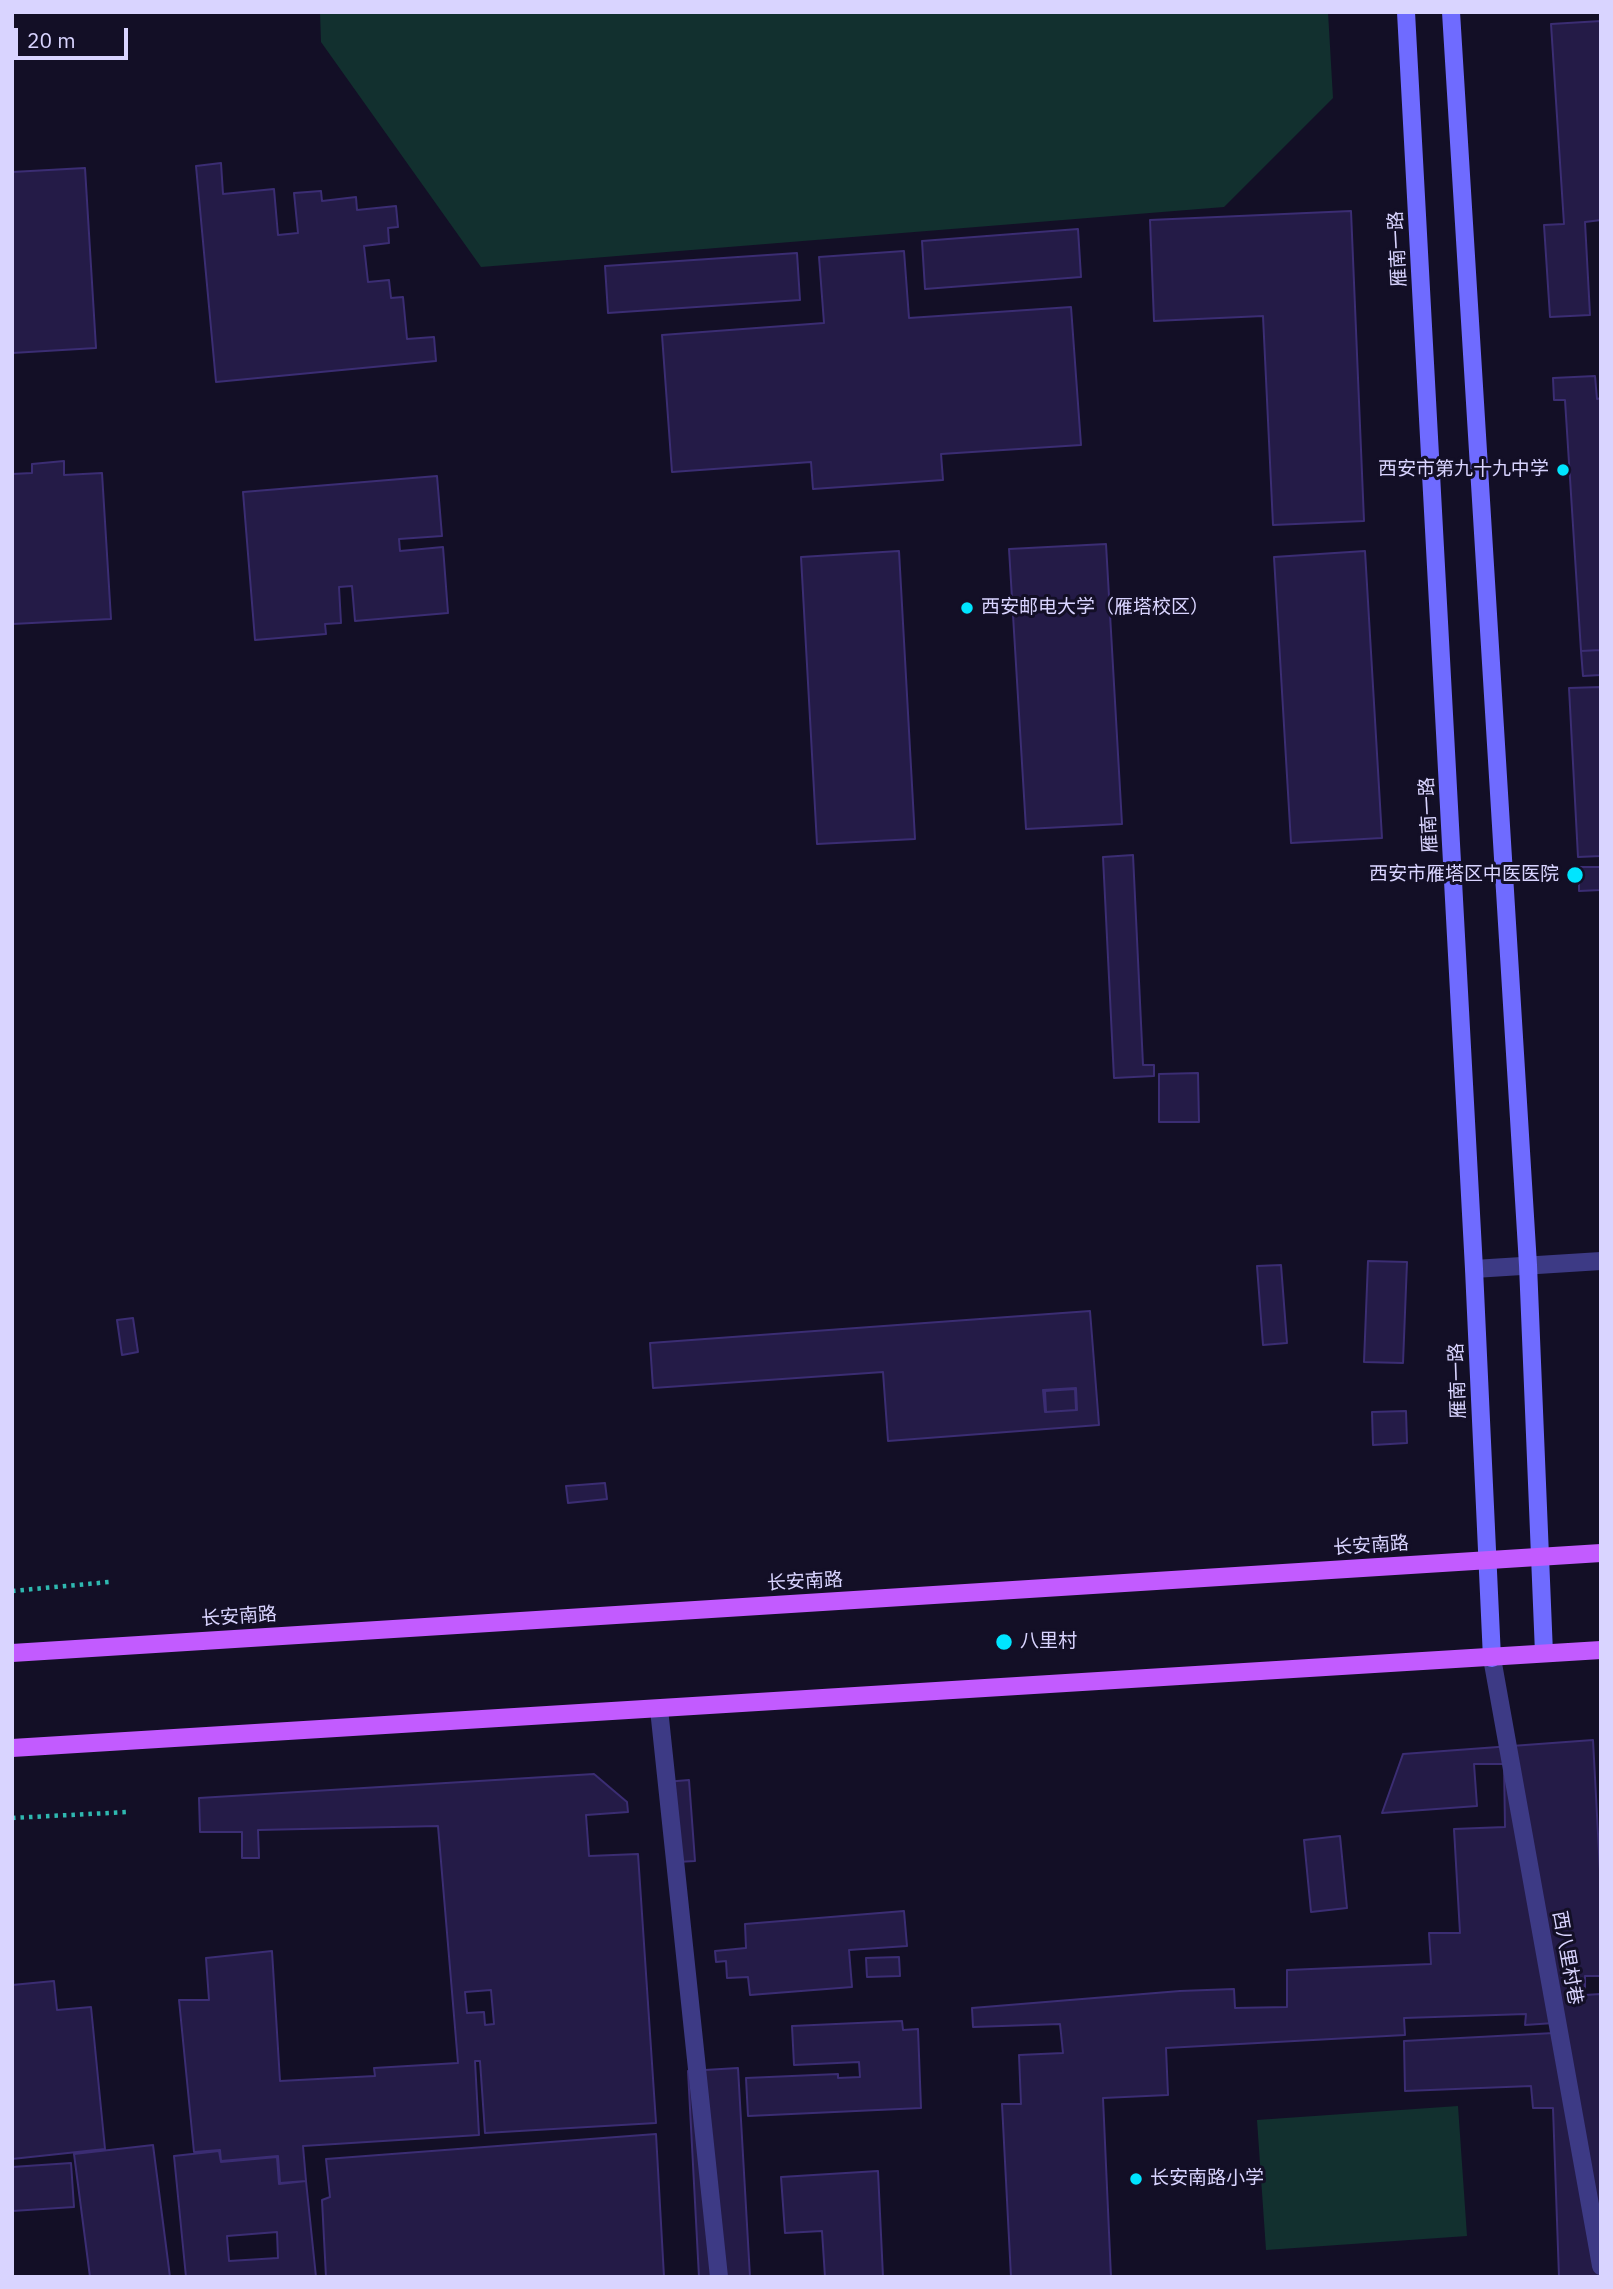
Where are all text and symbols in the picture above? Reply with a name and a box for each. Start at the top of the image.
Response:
scale bar [18,14,131,58]
text: 20 m [27,26,76,54]
street label: 雁南一路 [1385,210,1411,288]
place label: 西安市第九十九中学 [1378,459,1549,481]
marker: 西安市第九十九中学 [1555,462,1571,478]
place label: 西安邮电大学（雁塔校区） [981,597,1209,619]
marker: 西安邮电大学（雁塔校区） [959,600,975,616]
street label: 雁南一路 [1416,776,1442,854]
place label: 西安市雁塔区中医医院 [1369,864,1559,886]
marker: 西安市雁塔区中医医院 [1565,865,1585,885]
street label: 雁南一路 [1445,1343,1471,1419]
street label: 长安南路 [1332,1532,1410,1560]
street label: 长安南路 [766,1569,844,1595]
street label: 长安南路 [200,1603,278,1631]
place label: 八里村 [1020,1631,1077,1653]
marker: 八里村 [994,1632,1014,1652]
street label: 西八里村巷 [1548,1909,1586,2007]
place label: 长安南路小学 [1150,2168,1264,2190]
marker: 长安南路小学 [1128,2171,1144,2187]

